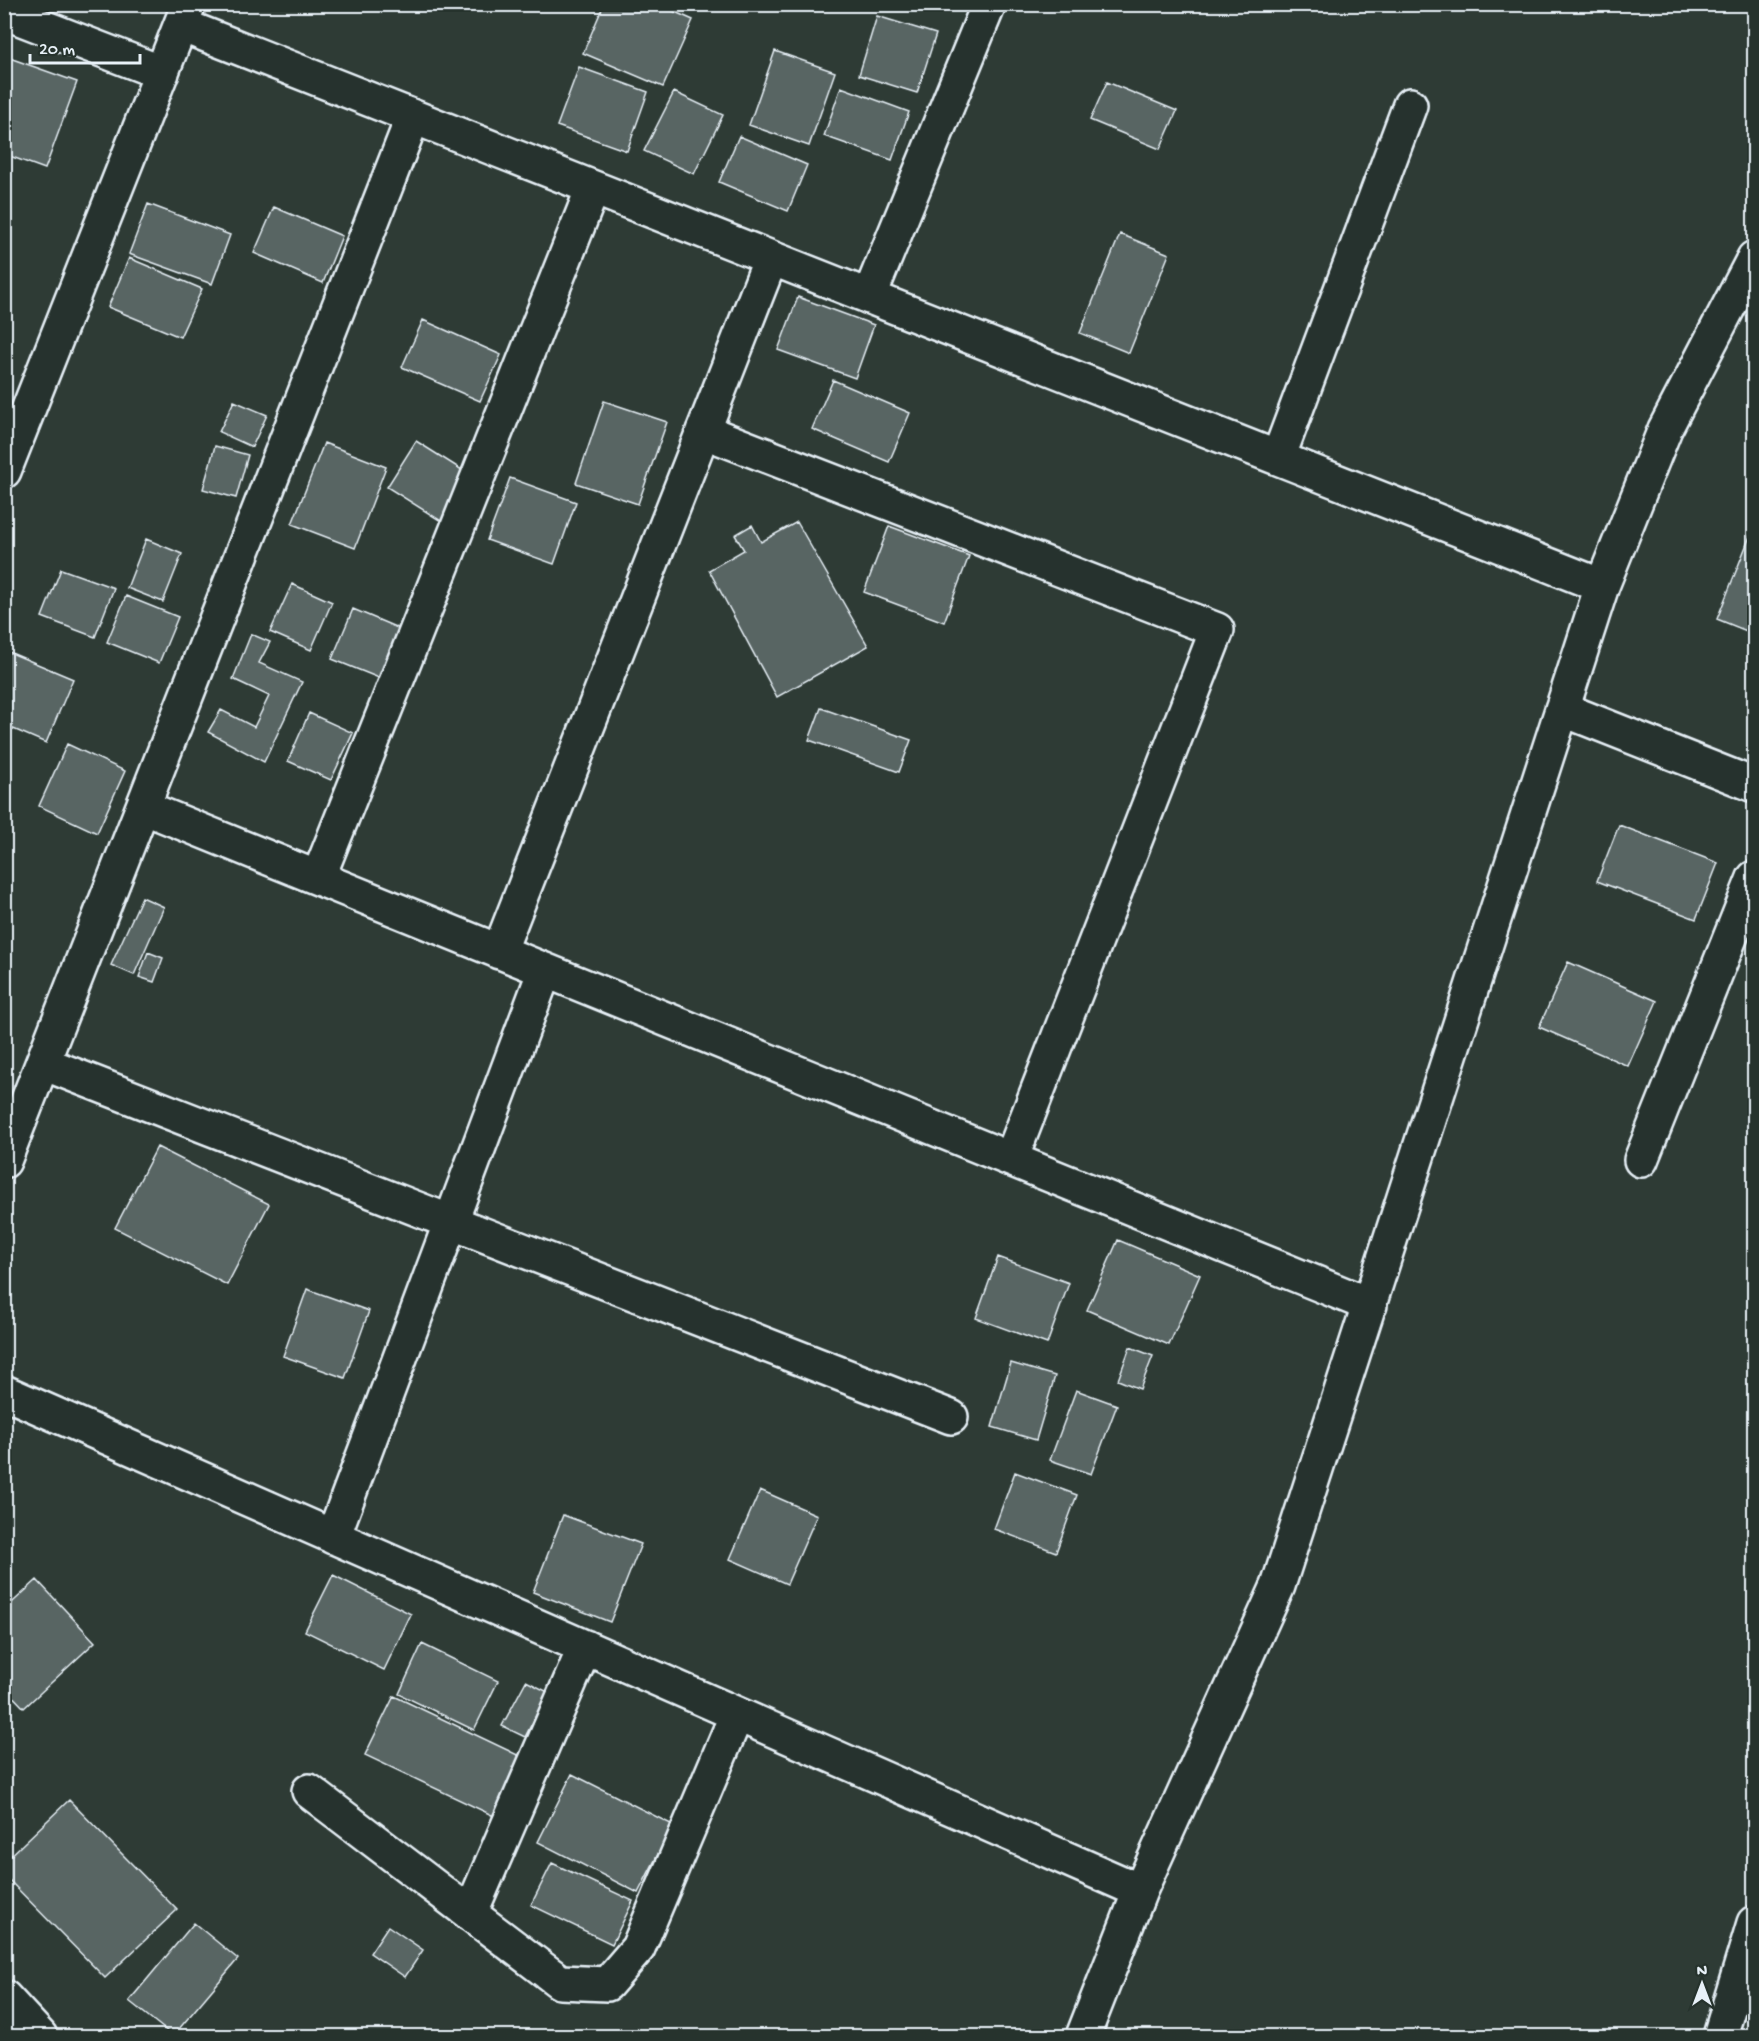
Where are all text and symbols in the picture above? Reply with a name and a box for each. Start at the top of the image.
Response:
scale bar [30,27,140,65]
text: 20 m [39,40,75,61]
north arrow [1672,1954,1732,2014]
text: N [1697,1963,1708,1982]

